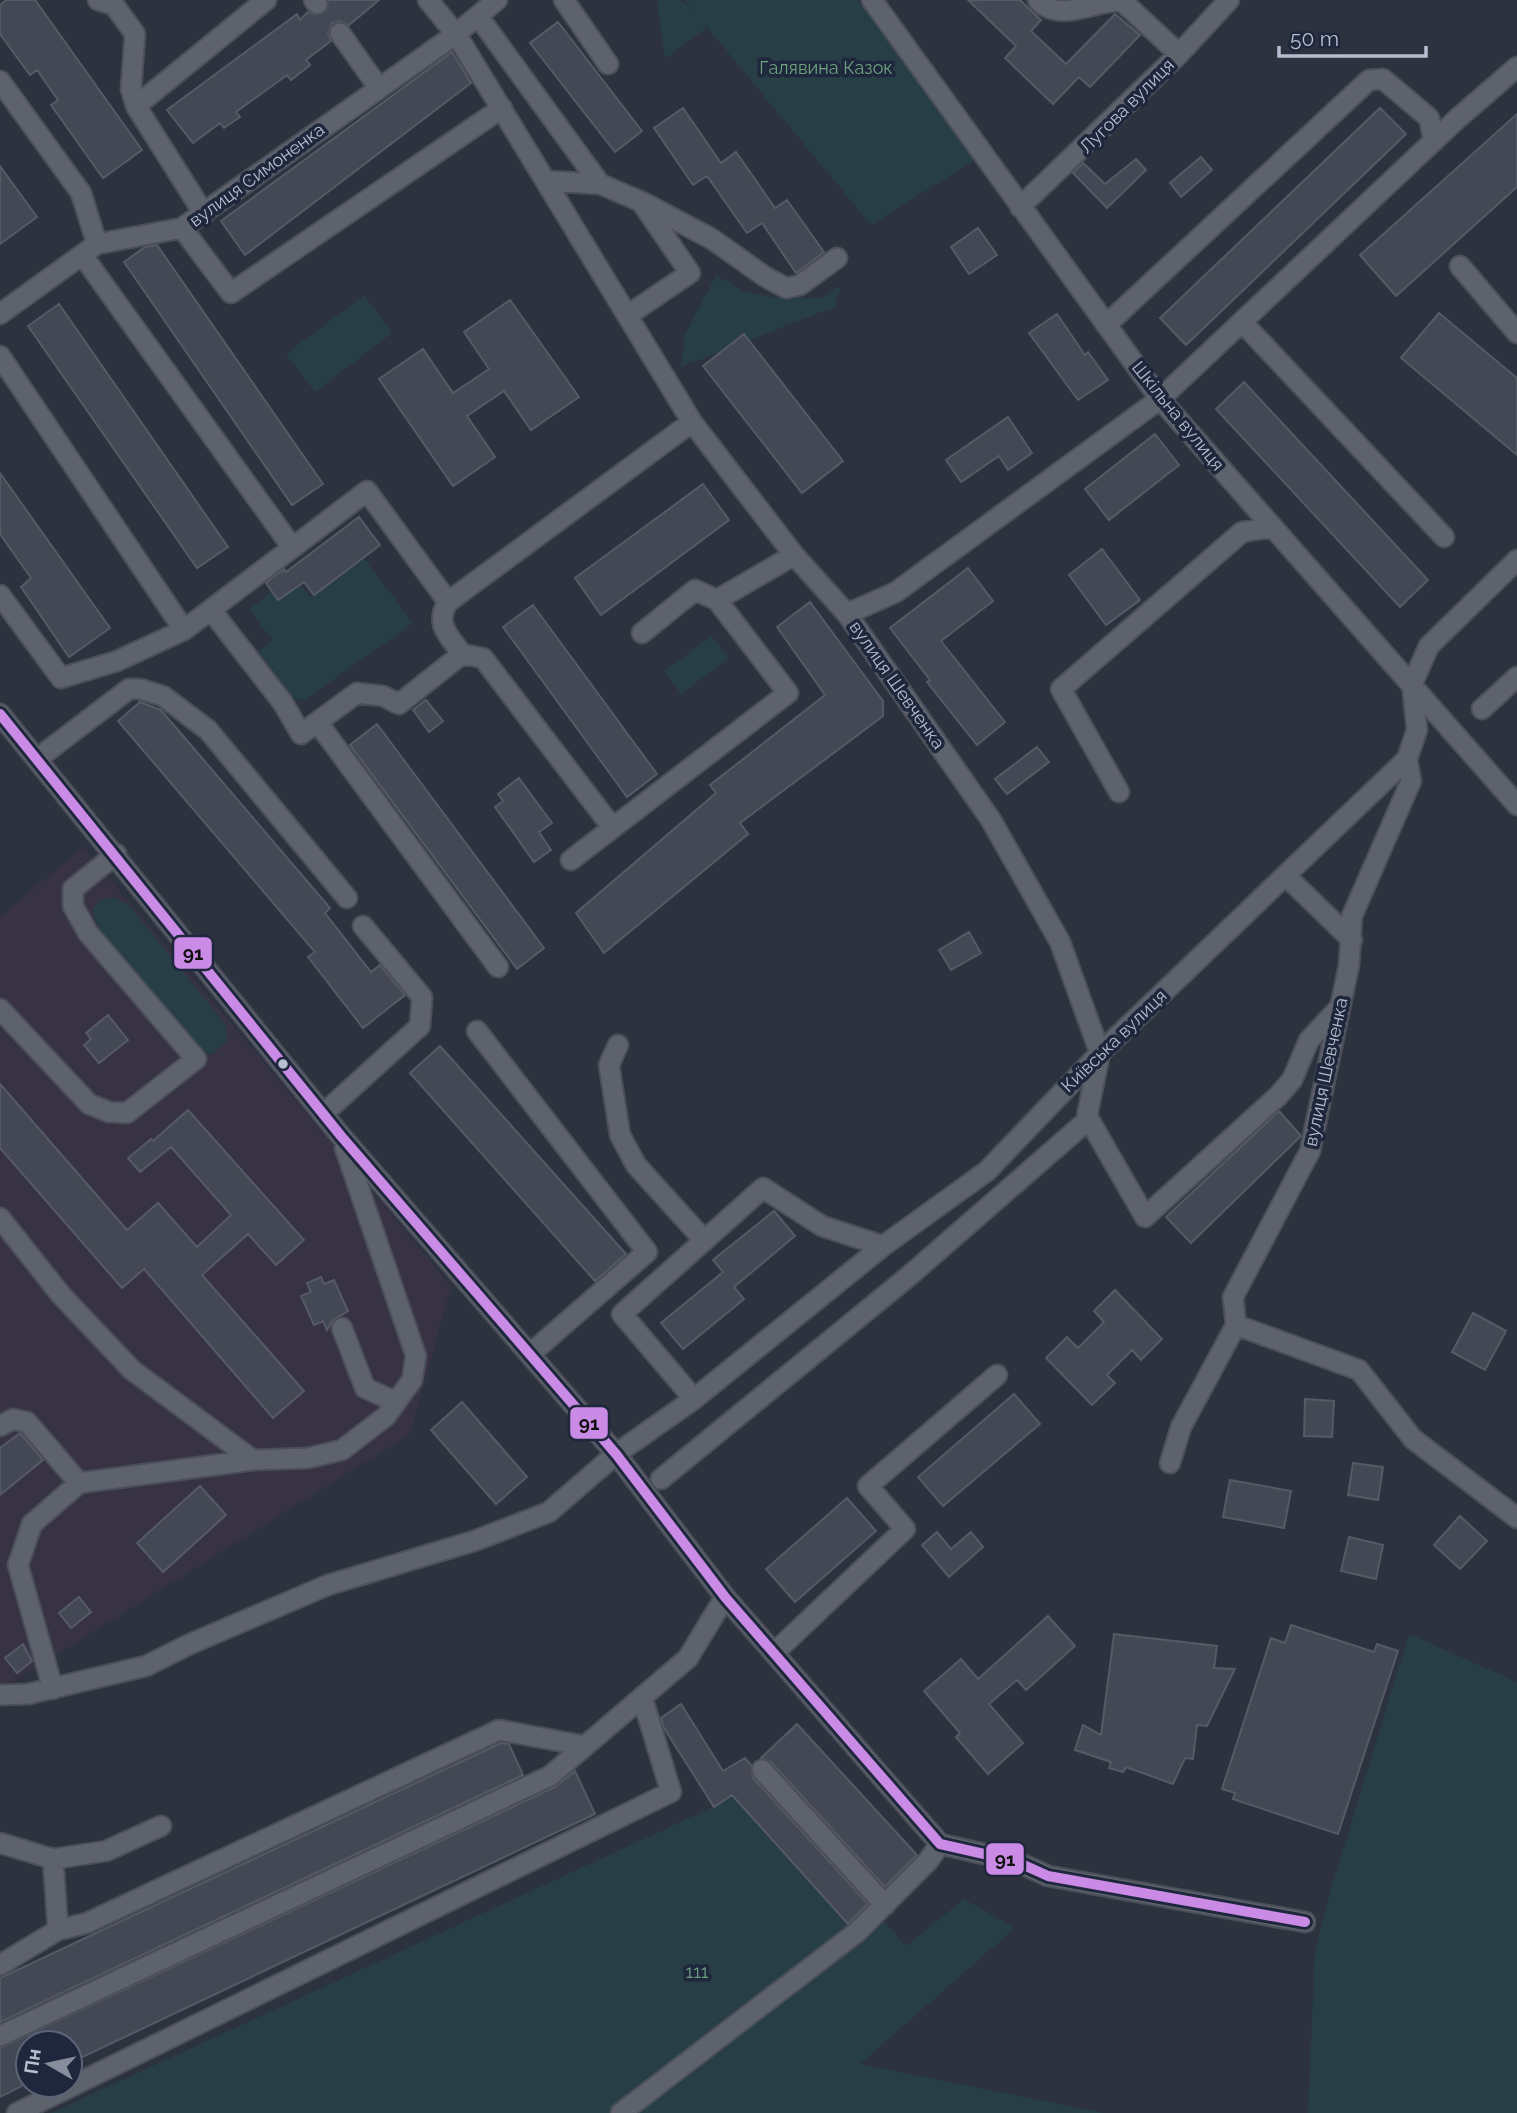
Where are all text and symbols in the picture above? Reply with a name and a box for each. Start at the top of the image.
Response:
scale bar [1279,14,1426,58]
text: 50 m [1290,26,1339,51]
street label: Лугова вулиця [1075,54,1178,157]
park label: Галявина Казок [759,57,893,78]
street label: вулиця Симоненка [185,119,328,231]
street label: Шкільна вулиця [1128,357,1229,475]
street label: вулиця Шевченка [845,617,949,753]
line badge: 91 [173,936,213,970]
text: 91 [183,942,203,964]
street label: Київська вулиця [1057,985,1171,1096]
street label: вулиця Шевченка [1299,996,1352,1148]
unlabelled marker [276,1057,290,1071]
line badge: 91 [569,1406,609,1440]
text: 91 [579,1412,599,1434]
line badge: 91 [985,1842,1025,1876]
text: 91 [995,1848,1015,1870]
park label: 111 [685,1961,709,1982]
north arrow [14,2029,84,2099]
text: Пн [19,2047,45,2076]

